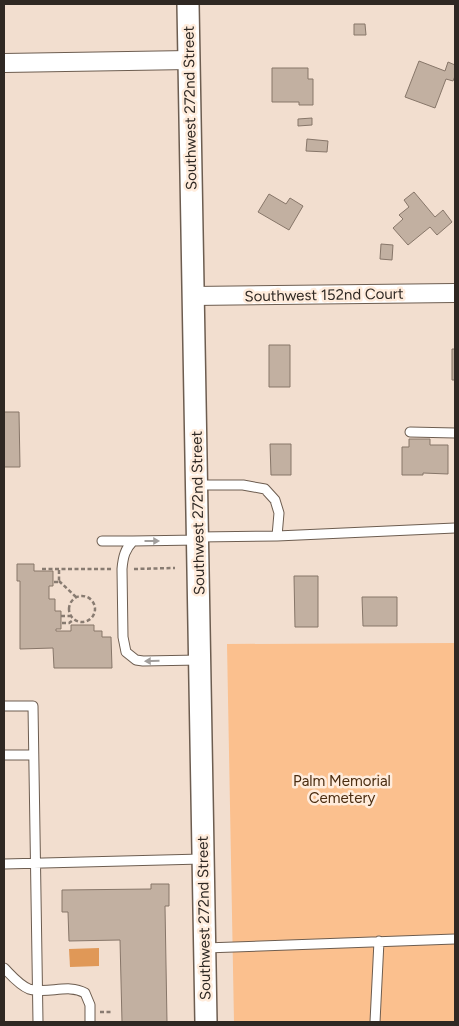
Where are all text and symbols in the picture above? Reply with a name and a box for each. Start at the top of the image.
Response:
street label: Southwest 272nd Street [180,26,200,190]
street label: Southwest 152nd Court [244,285,404,305]
street label: Southwest 272nd Street [188,431,208,595]
one-way arrow [144,537,160,545]
one-way arrow [143,657,159,665]
park label: Palm Memorial Cemetery [293,772,391,807]
street label: Southwest 272nd Street [194,836,214,1000]

